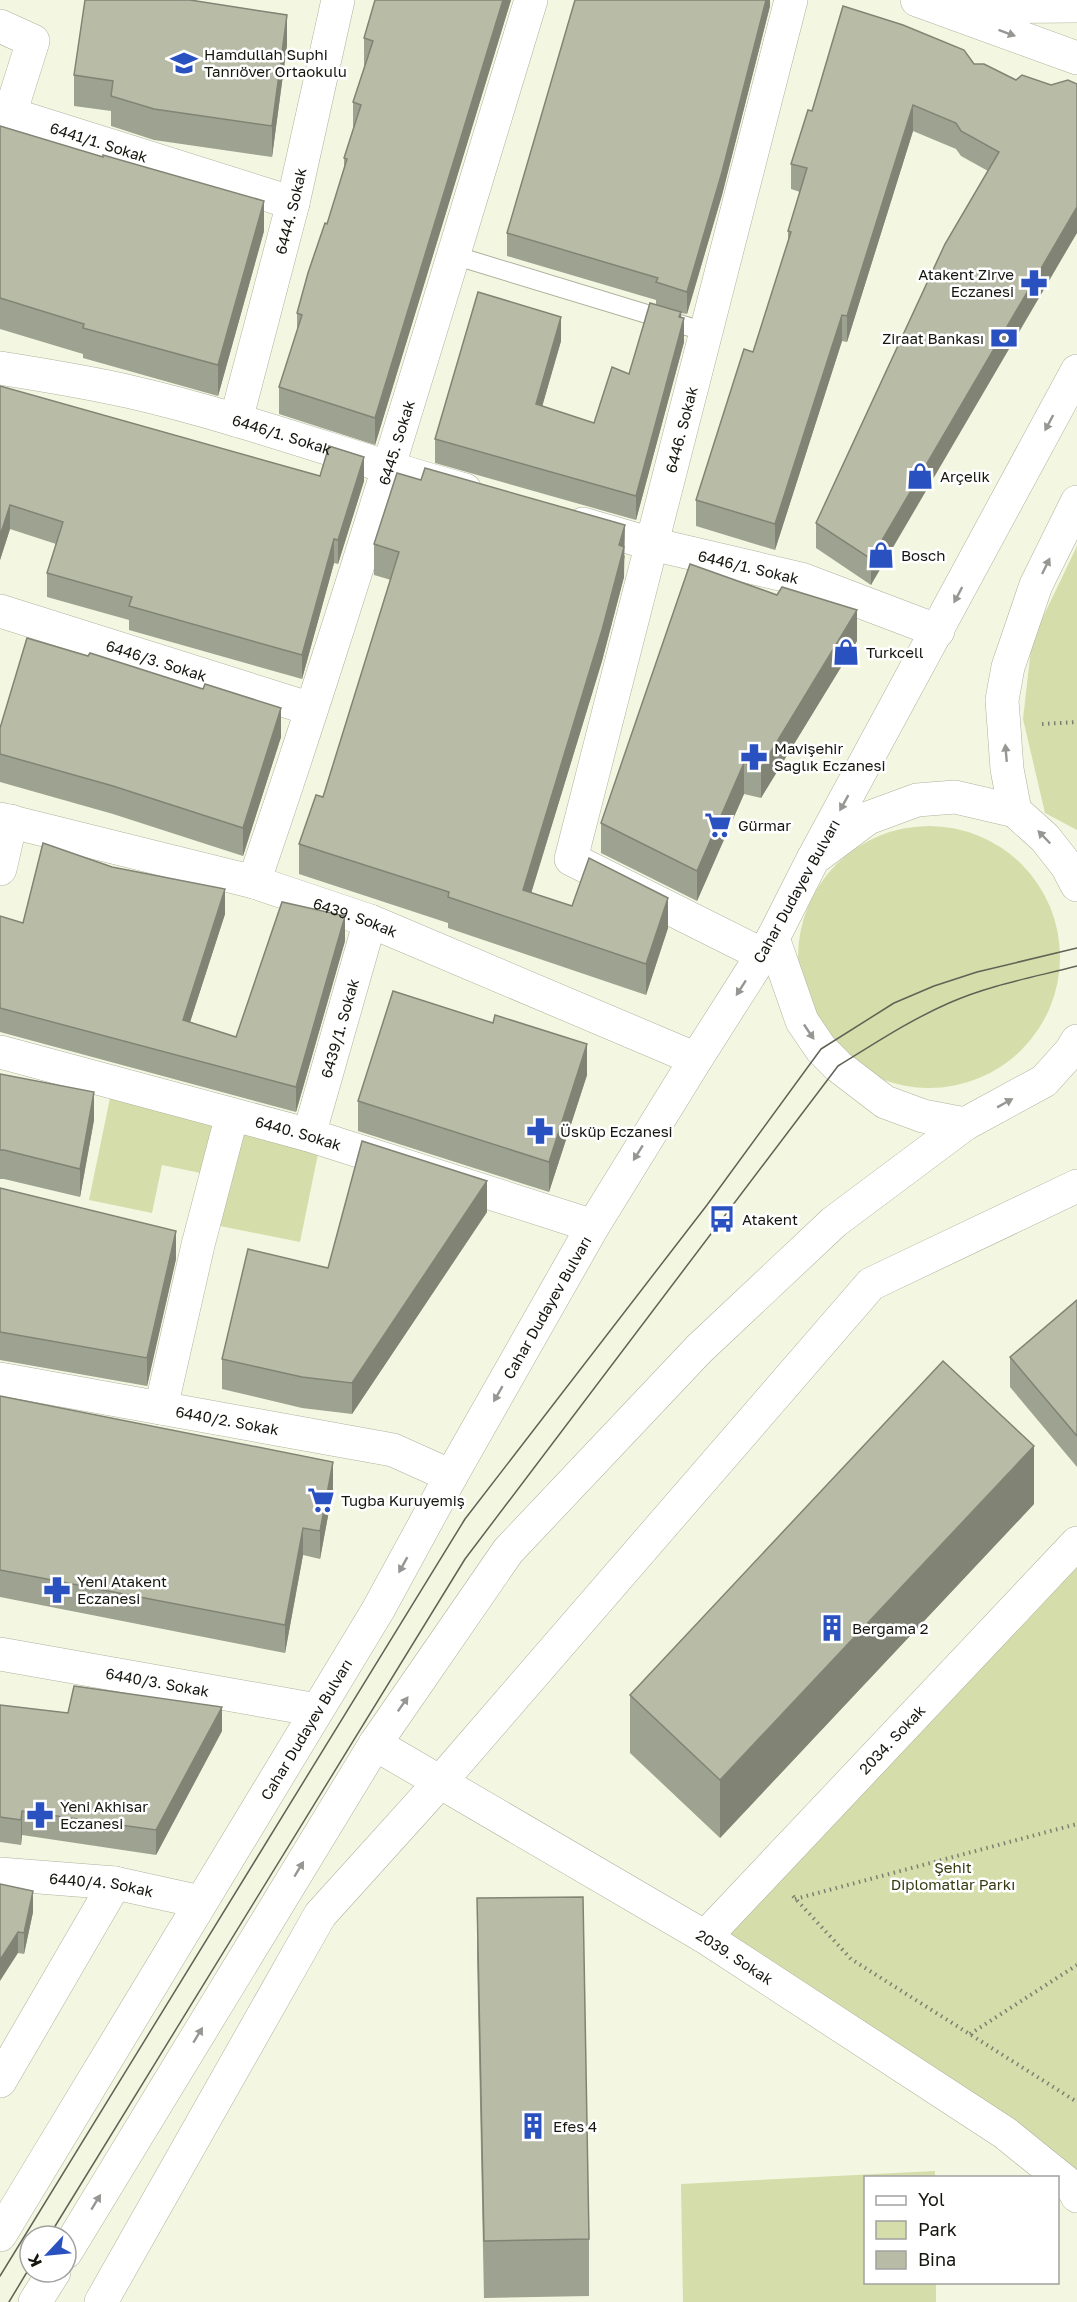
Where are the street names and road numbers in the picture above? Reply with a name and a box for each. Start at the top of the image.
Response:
street label: 6441/1. Sokak [48,118,150,166]
street label: 6444. Sokak [271,165,310,256]
street label: 6446. Sokak [661,384,701,475]
street label: 6445. Sokak [374,397,418,487]
street label: 6446/1. Sokak [230,410,334,458]
street label: 6446/1. Sokak [696,546,801,587]
street label: 6446/3. Sokak [104,636,210,685]
street label: Cahar Dudayev Bulvarı [749,816,843,966]
street label: 6439. Sokak [311,894,401,941]
street label: 6439/1. Sokak [317,976,362,1080]
street label: 6440. Sokak [253,1112,344,1154]
street label: Cahar Dudayev Bulvarı [499,1233,595,1382]
street label: 6440/2. Sokak [174,1402,281,1438]
street label: Cahar Dudayev Bulvarı [256,1655,355,1803]
street label: 6440/3. Sokak [104,1664,211,1700]
street label: 2034. Sokak [855,1701,929,1777]
street label: 6440/4. Sokak [49,1869,156,1900]
street label: 2039. Sokak [693,1925,777,1988]

